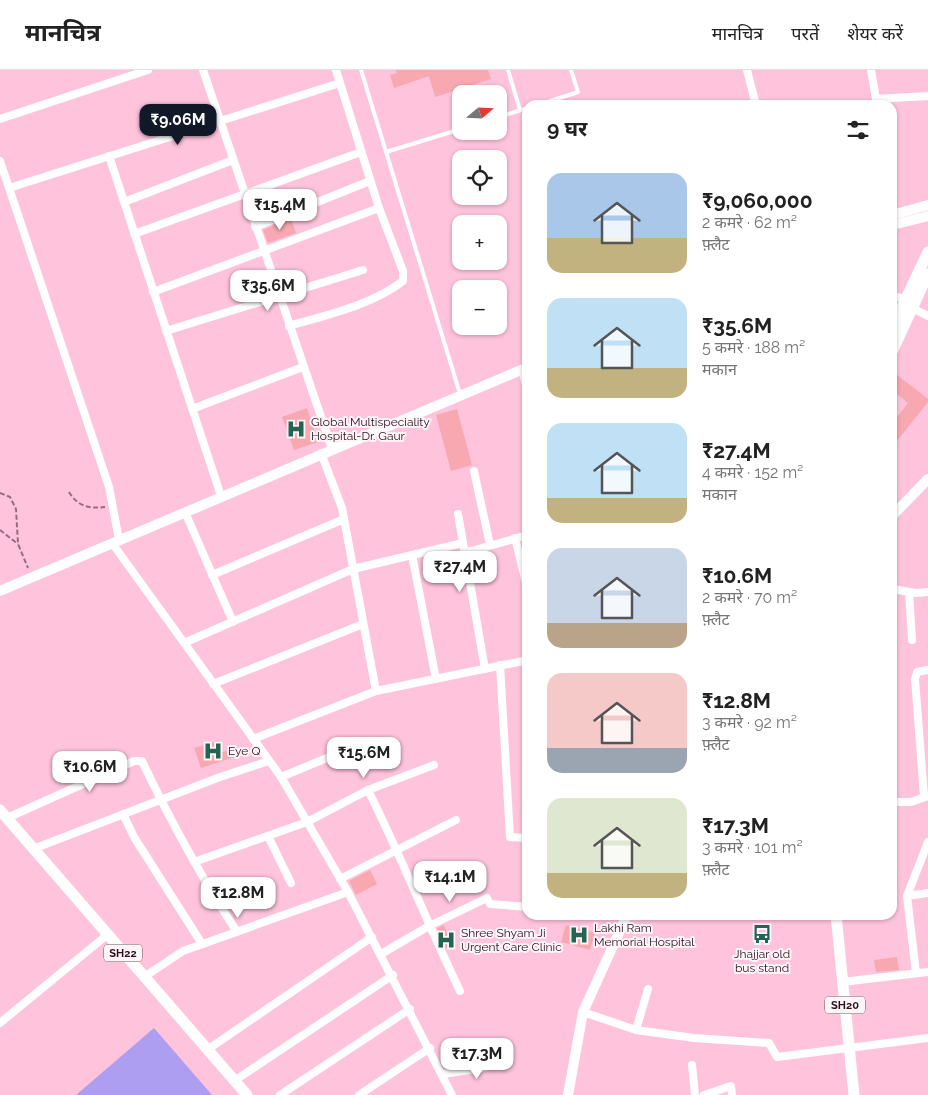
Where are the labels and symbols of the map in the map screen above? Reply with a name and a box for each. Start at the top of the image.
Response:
north arrow [452,85,508,140]
pin: ₹9.06M [137,104,219,146]
pin: ₹15.4M [239,189,321,231]
pin: ₹35.6M [227,270,309,312]
place label: Global Multispeciality Hospital-Dr. Gaur [311,415,430,443]
hospital icon: Global Multispeciality Hospital-Dr. Gaur [285,418,307,440]
pin: ₹27.4M [419,550,501,593]
pin: ₹15.6M [323,736,405,779]
hospital icon: Eye Q [202,740,224,762]
place label: Eye Q [228,744,260,758]
pin: ₹10.6M [49,750,131,793]
pin: ₹14.1M [409,860,491,903]
pin: ₹12.8M [197,876,279,919]
place label: Lakhi Ram Memorial Hospital [594,921,695,949]
bus stop icon: Jhajjar old bus stand [751,923,773,945]
hospital icon: Lakhi Ram Memorial Hospital [568,924,590,946]
place label: Shree Shyam Ji Urgent Care Clinic [461,926,562,954]
hospital icon: Shree Shyam Ji Urgent Care Clinic [435,929,457,951]
road number: SH22 [104,944,142,961]
place label: Jhajjar old bus stand [734,947,790,975]
road number: SH20 [825,996,865,1014]
pin: ₹17.3M [436,1038,518,1080]

